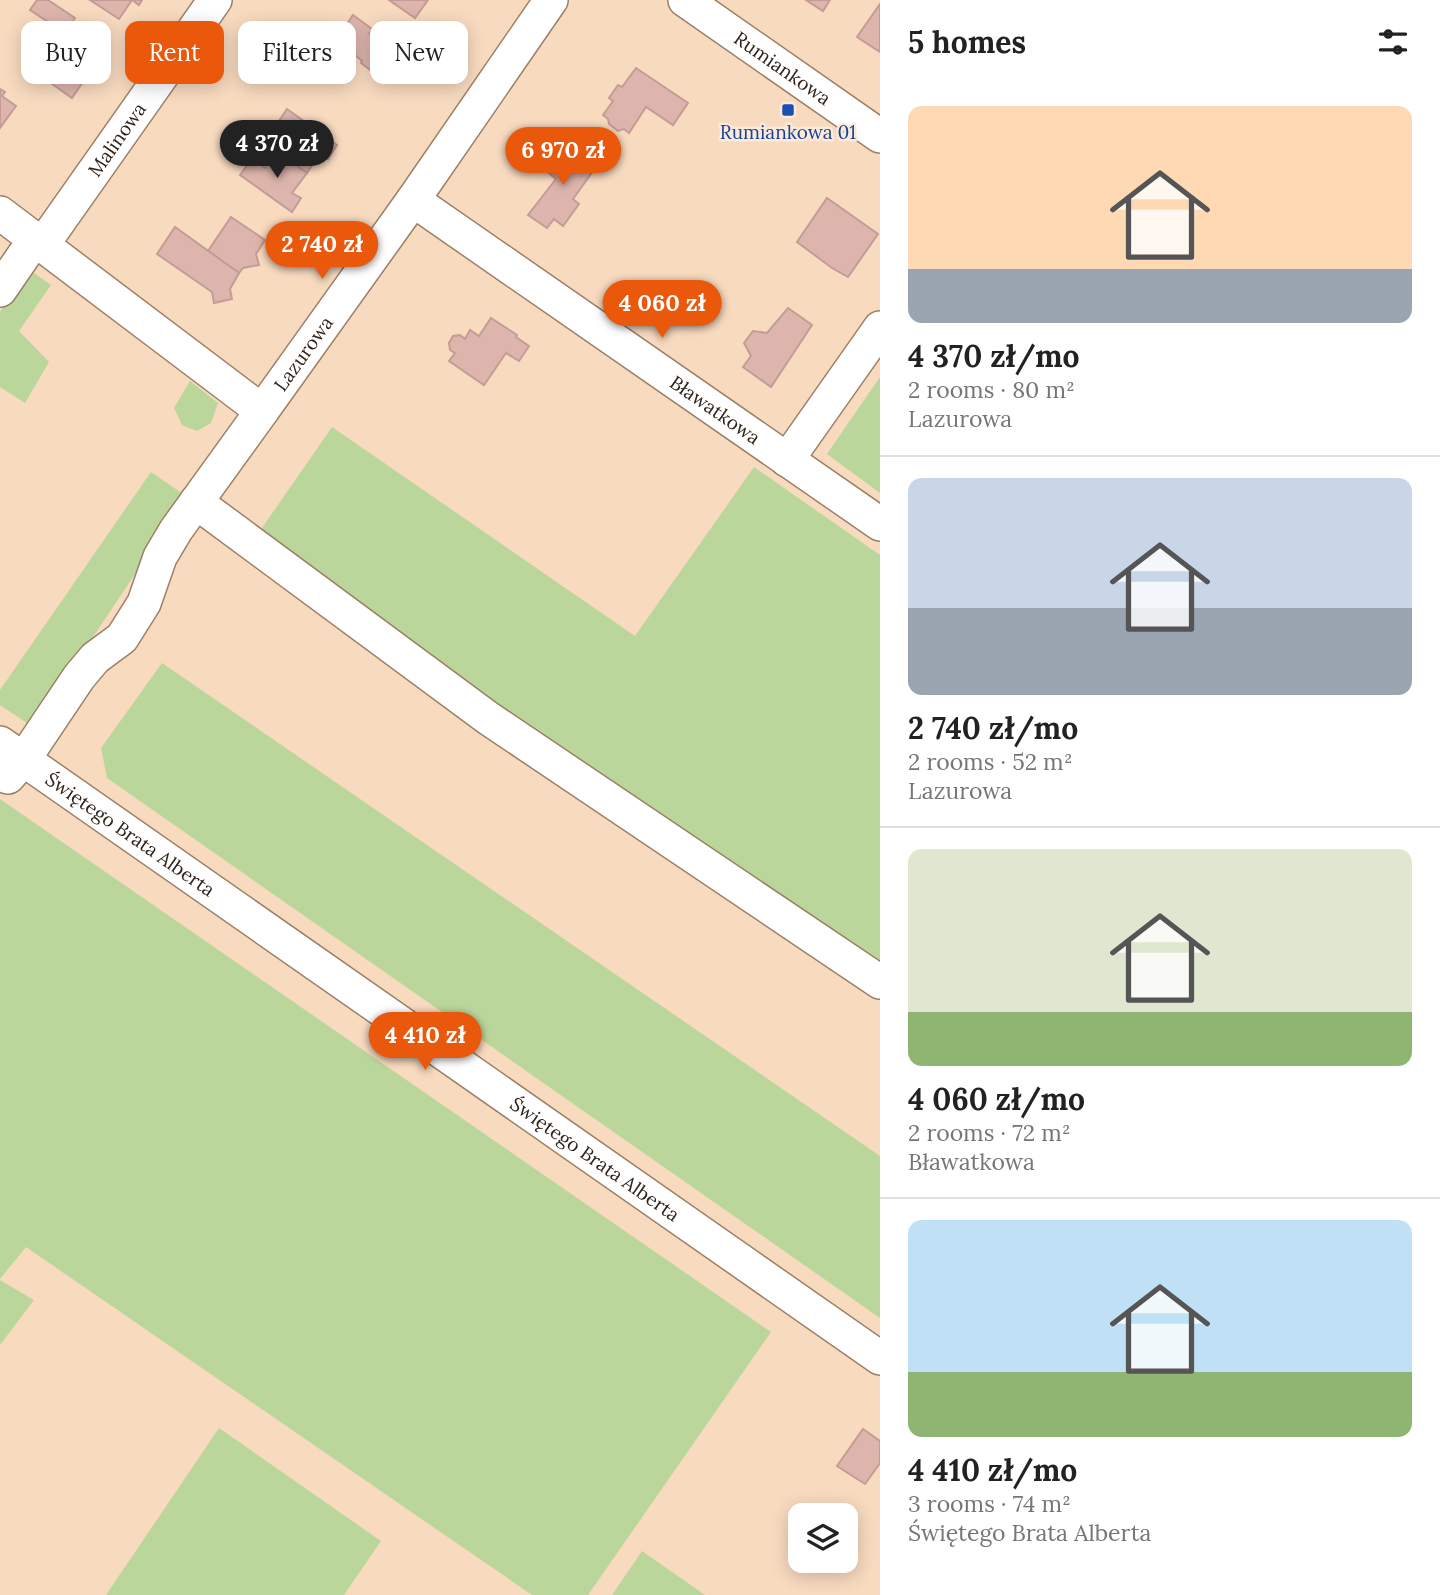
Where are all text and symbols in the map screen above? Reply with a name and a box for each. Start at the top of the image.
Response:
chip: Buy [21,21,111,84]
chip: Rent [125,21,224,84]
chip: Filters [238,21,356,84]
chip: New [370,21,468,84]
text: 5 homes [908,23,1026,61]
icon: filters [1374,23,1412,61]
street label: Rumiankowa [729,26,836,110]
street label: Malinowa [82,98,151,181]
marker: Rumiankowa 01 [780,102,796,118]
pin: 4 370 zł [205,120,349,180]
place label: Rumiankowa 01 [720,120,856,144]
text: 4 370 zł [236,128,318,157]
pin: 6 970 zł [491,128,635,187]
text: 6 970 zł [521,135,605,164]
icon: home [1097,152,1223,278]
pin: 2 740 zł [250,222,394,281]
text: 2 740 zł [281,229,363,258]
pin: 4 060 zł [590,280,734,340]
text: 4 060 zł [619,288,705,317]
street label: Lazurowa [268,311,338,396]
text: 4 370 zł/mo [908,337,1080,375]
street label: Bławatkowa [665,370,765,450]
text: 2 rooms · 80 m² [908,375,1075,404]
text: Lazurowa [908,404,1012,433]
icon: home [1097,524,1223,650]
text: 2 740 zł/mo [908,709,1078,747]
text: 2 rooms · 52 m² [908,747,1073,776]
street label: Świętego Brata Alberta [41,767,220,902]
text: Lazurowa [908,776,1012,805]
icon: home [1097,895,1223,1021]
pin: 4 410 zł [353,1012,497,1072]
text: 4 410 zł [385,1020,465,1049]
text: 4 060 zł/mo [908,1080,1085,1118]
street label: Świętego Brata Alberta [506,1091,685,1226]
text: 2 rooms · 72 m² [908,1118,1071,1147]
text: Bławatkowa [908,1147,1035,1176]
icon: home [1097,1266,1223,1392]
text: 4 410 zł/mo [908,1451,1077,1489]
text: 3 rooms · 74 m² [908,1489,1071,1518]
map controls [788,1503,858,1573]
button: layers [788,1503,858,1573]
text: Świętego Brata Alberta [908,1518,1151,1547]

